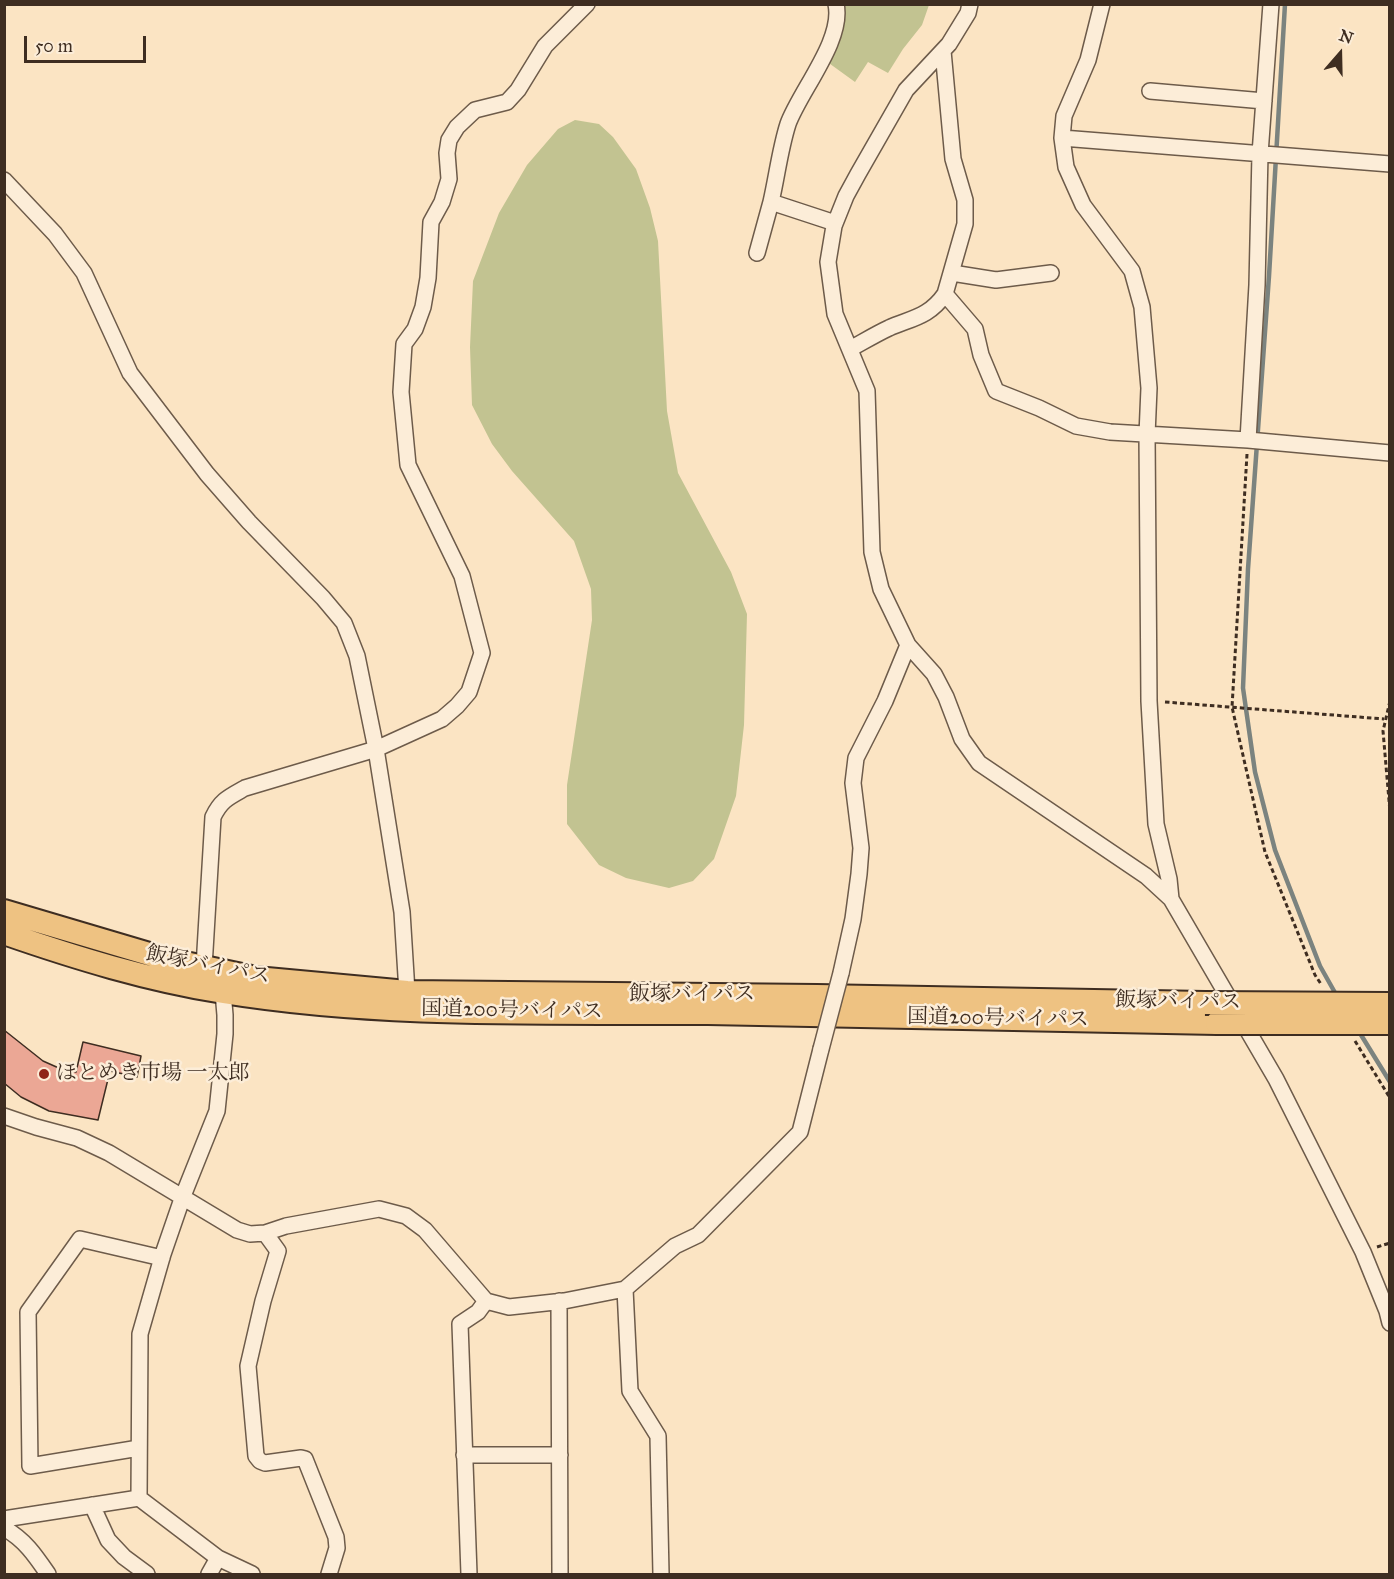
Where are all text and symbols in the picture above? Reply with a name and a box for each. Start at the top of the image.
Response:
scale bar [27,24,148,62]
north arrow [1310,24,1370,84]
text: N [1337,25,1356,48]
text: 50 m [35,35,73,57]
street label: 飯塚バイパス [144,942,272,990]
street label: 飯塚バイパス [629,982,755,1008]
street label: 飯塚バイパス [1115,988,1241,1016]
street label: 国道200号バイパス [421,997,603,1025]
street label: 国道200号バイパス [907,1005,1089,1033]
place label: ほとめき市場 一太郎 [56,1061,250,1087]
marker: ほとめき市場 一太郎 [37,1067,51,1081]

